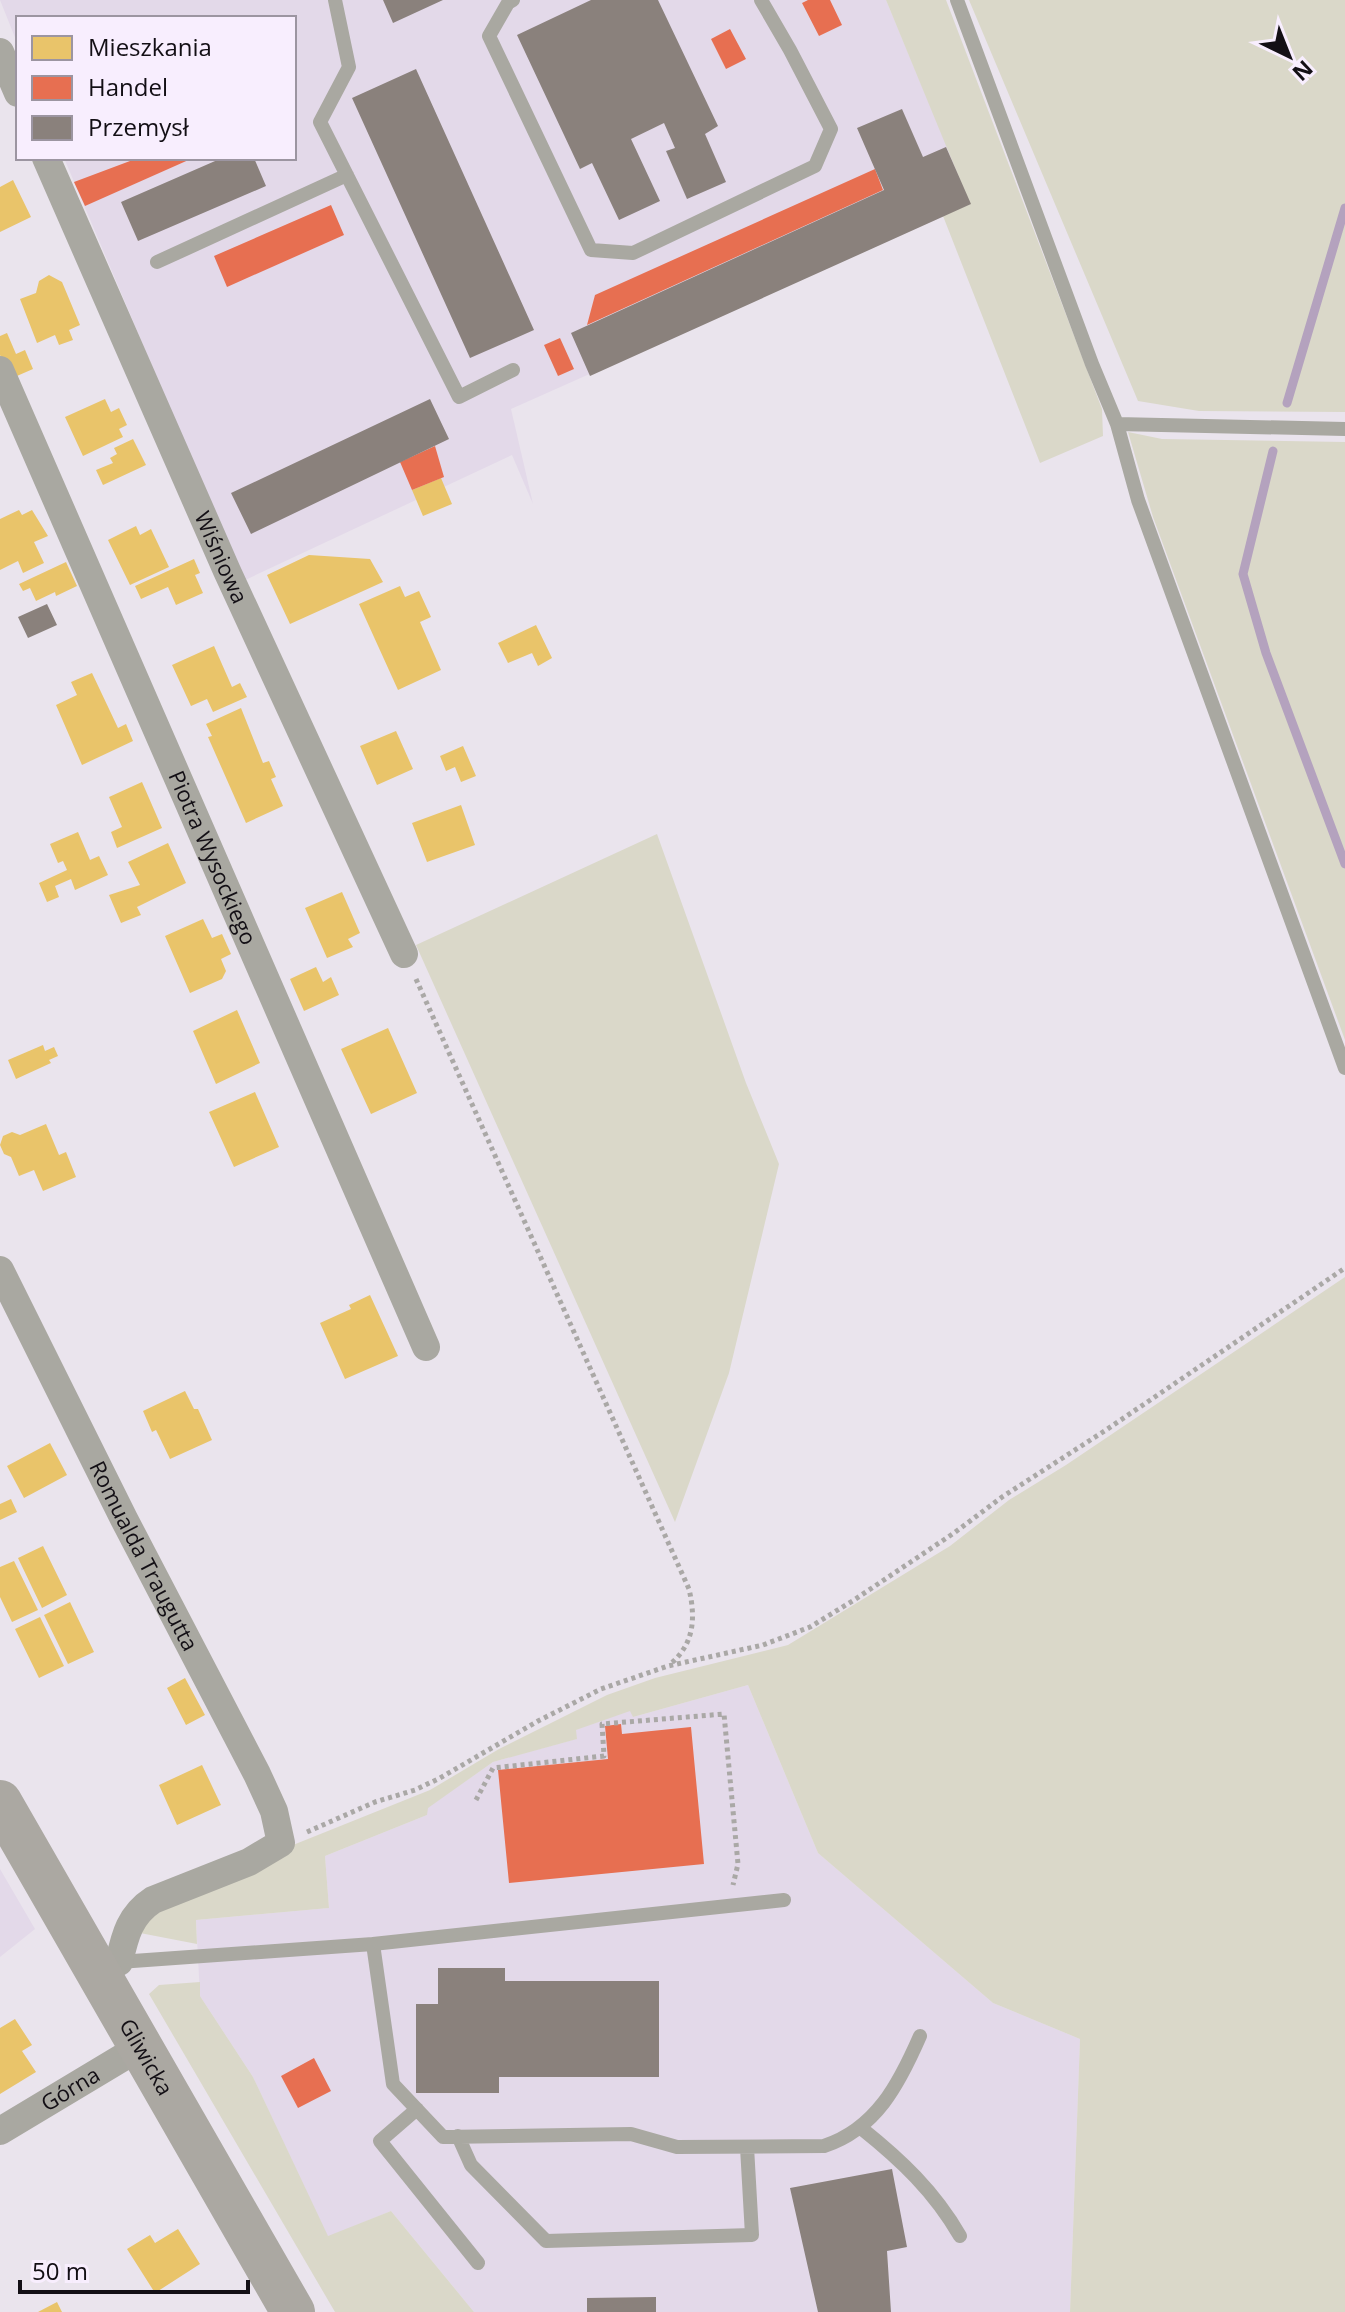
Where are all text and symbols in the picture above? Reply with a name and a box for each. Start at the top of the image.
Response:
legend [16,16,296,160]
north arrow [1249,16,1329,96]
text: Mieszkania [88,30,212,63]
text: N [1287,54,1320,88]
text: Handel [88,70,168,103]
text: Przemysł [88,110,190,143]
street label: Wiśniowa [189,506,256,608]
street label: Piotra Wysockiego [162,765,265,949]
street label: Romualda Traugutta [83,1455,206,1656]
street label: Gliwicka [113,2012,181,2100]
street label: Górna [35,2059,105,2117]
scale bar [20,2244,248,2294]
text: 50 m [32,2254,88,2287]

